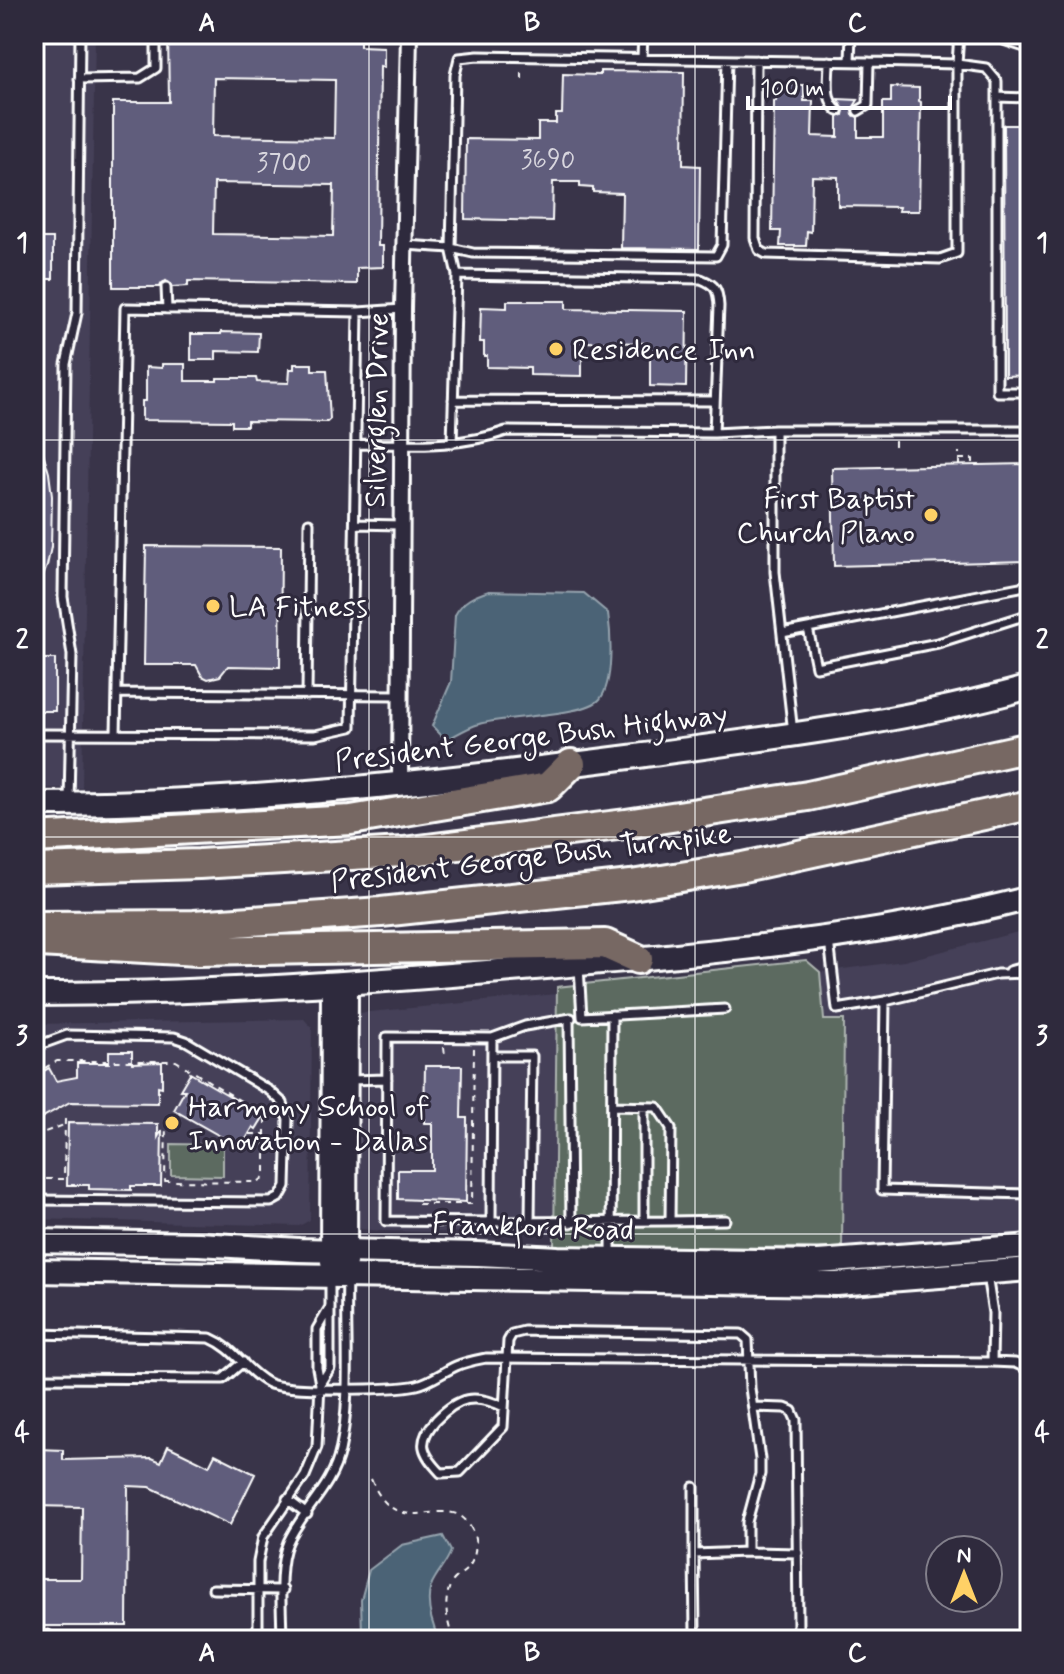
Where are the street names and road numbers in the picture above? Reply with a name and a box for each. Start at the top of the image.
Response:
street label: Silverglen Drive [356,312,402,508]
street label: President George Bush Highway [333,695,730,785]
street label: President George Bush Turnpike [329,815,734,904]
street label: Frankford Road [431,1204,634,1253]

